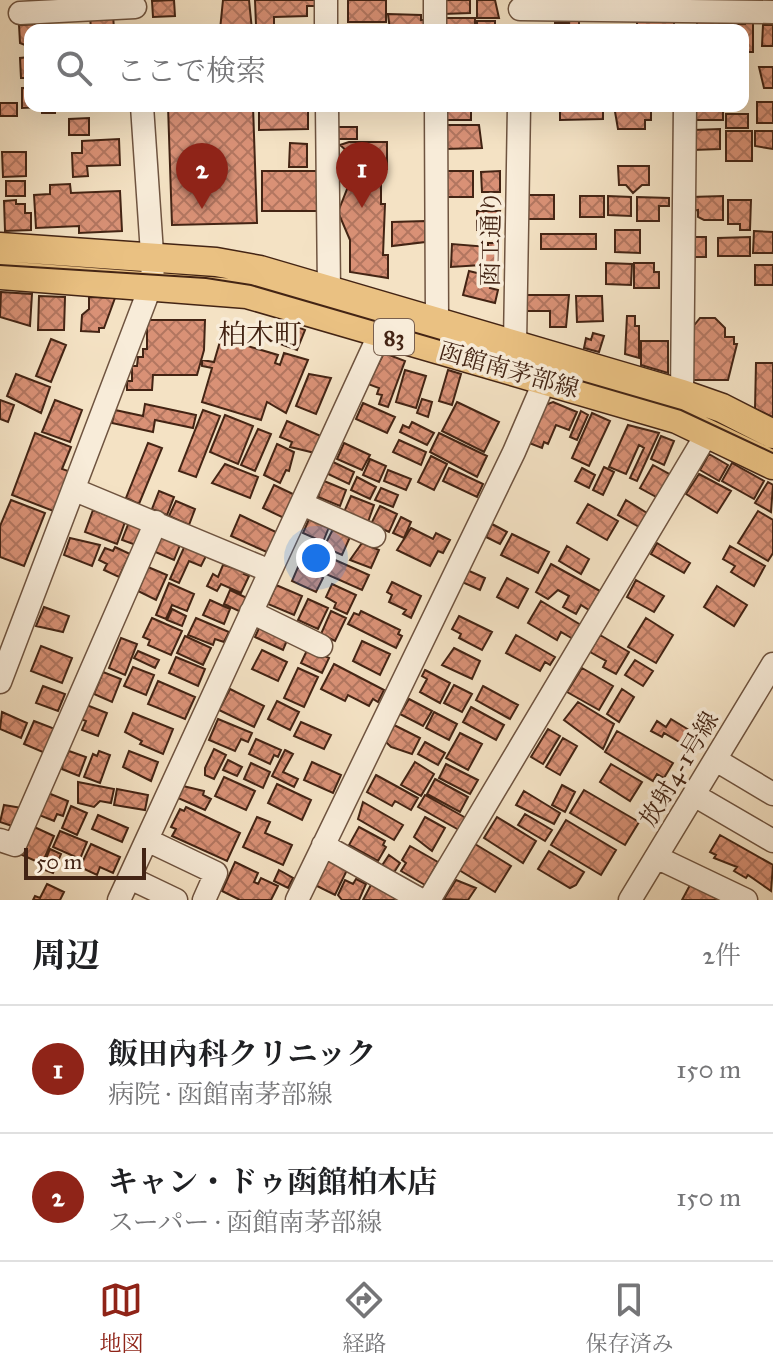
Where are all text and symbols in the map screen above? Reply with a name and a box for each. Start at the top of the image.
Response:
search box [24,24,749,112]
icon: search [52,46,96,90]
text: ここで検索 [116,53,266,89]
pin: 1 [336,142,388,208]
pin: 2 [176,143,228,209]
street label: 函工通り [475,190,507,286]
district label: 柏木町 [218,317,302,352]
road number: 83 [374,319,414,355]
street label: 函館南茅部線 [436,336,582,404]
your location [296,538,336,578]
street label: 放射4-1号線 [633,706,725,832]
scale bar [24,844,146,880]
text: 50 m [36,848,82,875]
text: 周辺 [32,935,100,976]
text: 2件 [702,939,741,971]
text: 飯田內科クリニック [108,1036,376,1072]
text: 1 [53,1053,63,1085]
text: 150 m [676,1053,741,1085]
text: 病院 · 函館南茅部線 [108,1078,333,1110]
text: キャン・ドゥ函館柏木店 [108,1164,437,1200]
text: 2 [52,1181,64,1213]
text: 150 m [676,1181,741,1213]
text: スーパー · 函館南茅部線 [108,1206,382,1238]
tab: 地図 [99,1278,144,1357]
tab: 経路 [342,1278,387,1357]
tab: 保存済み [585,1278,674,1357]

